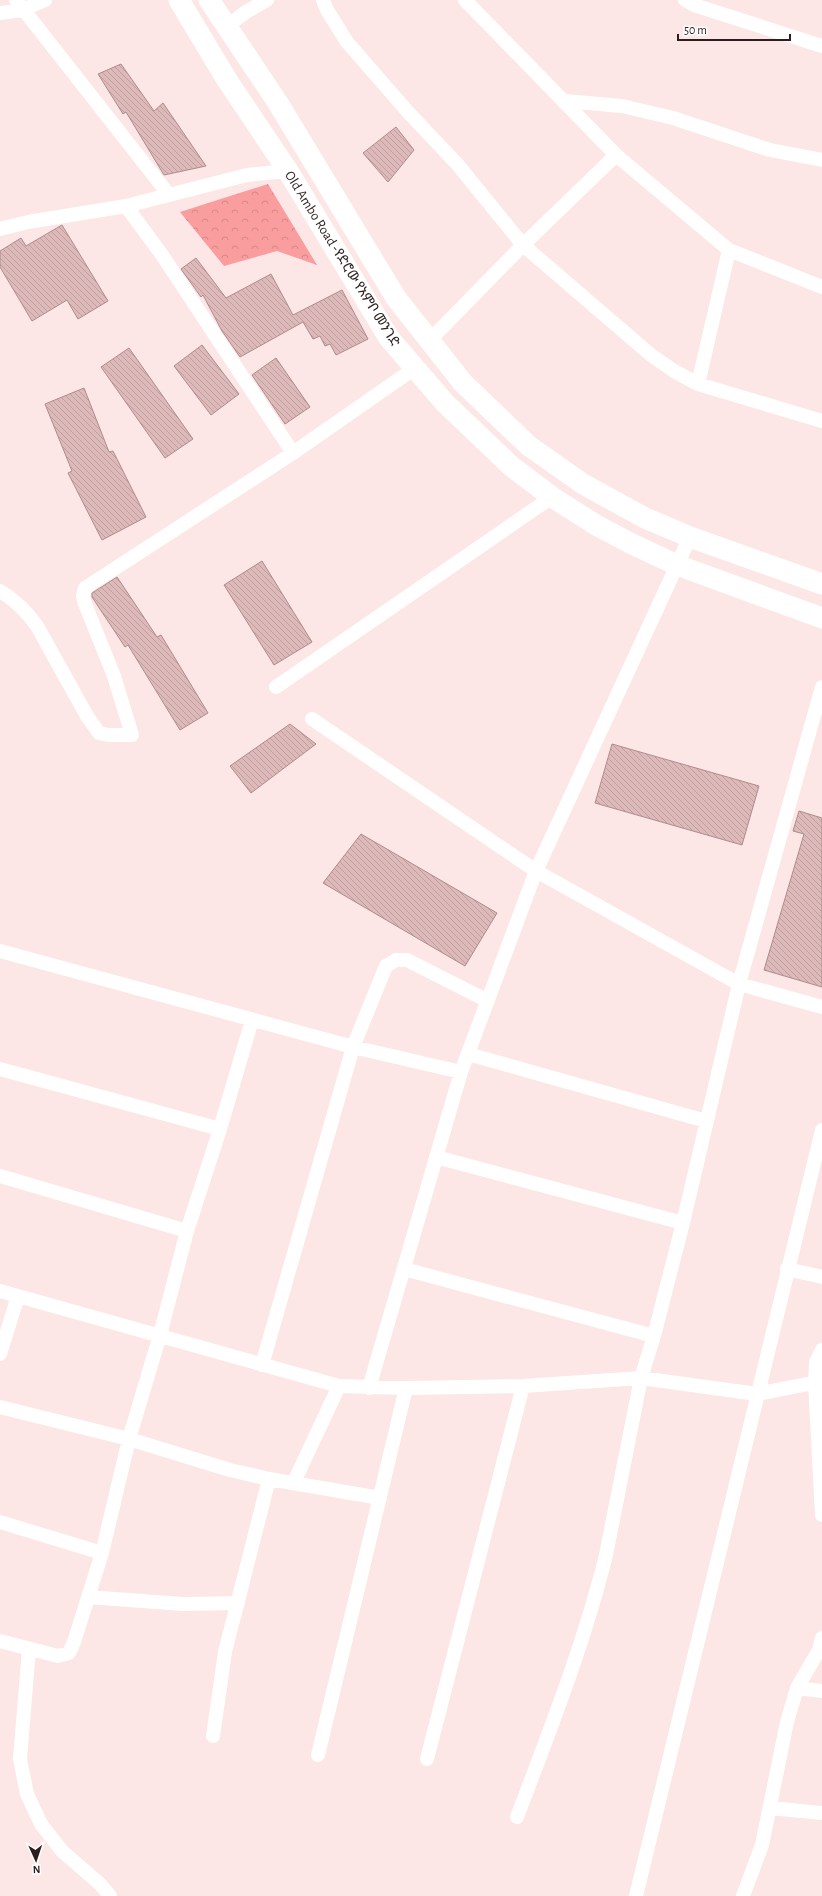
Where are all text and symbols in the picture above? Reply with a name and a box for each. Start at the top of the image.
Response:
scale bar [678,16,790,42]
text: 50 m [684,24,707,36]
street label: Old Ambo Road -የድሮው የአምቦ መንገድ [282,169,402,349]
north arrow [16,1840,56,1880]
text: N [32,1864,41,1875]

